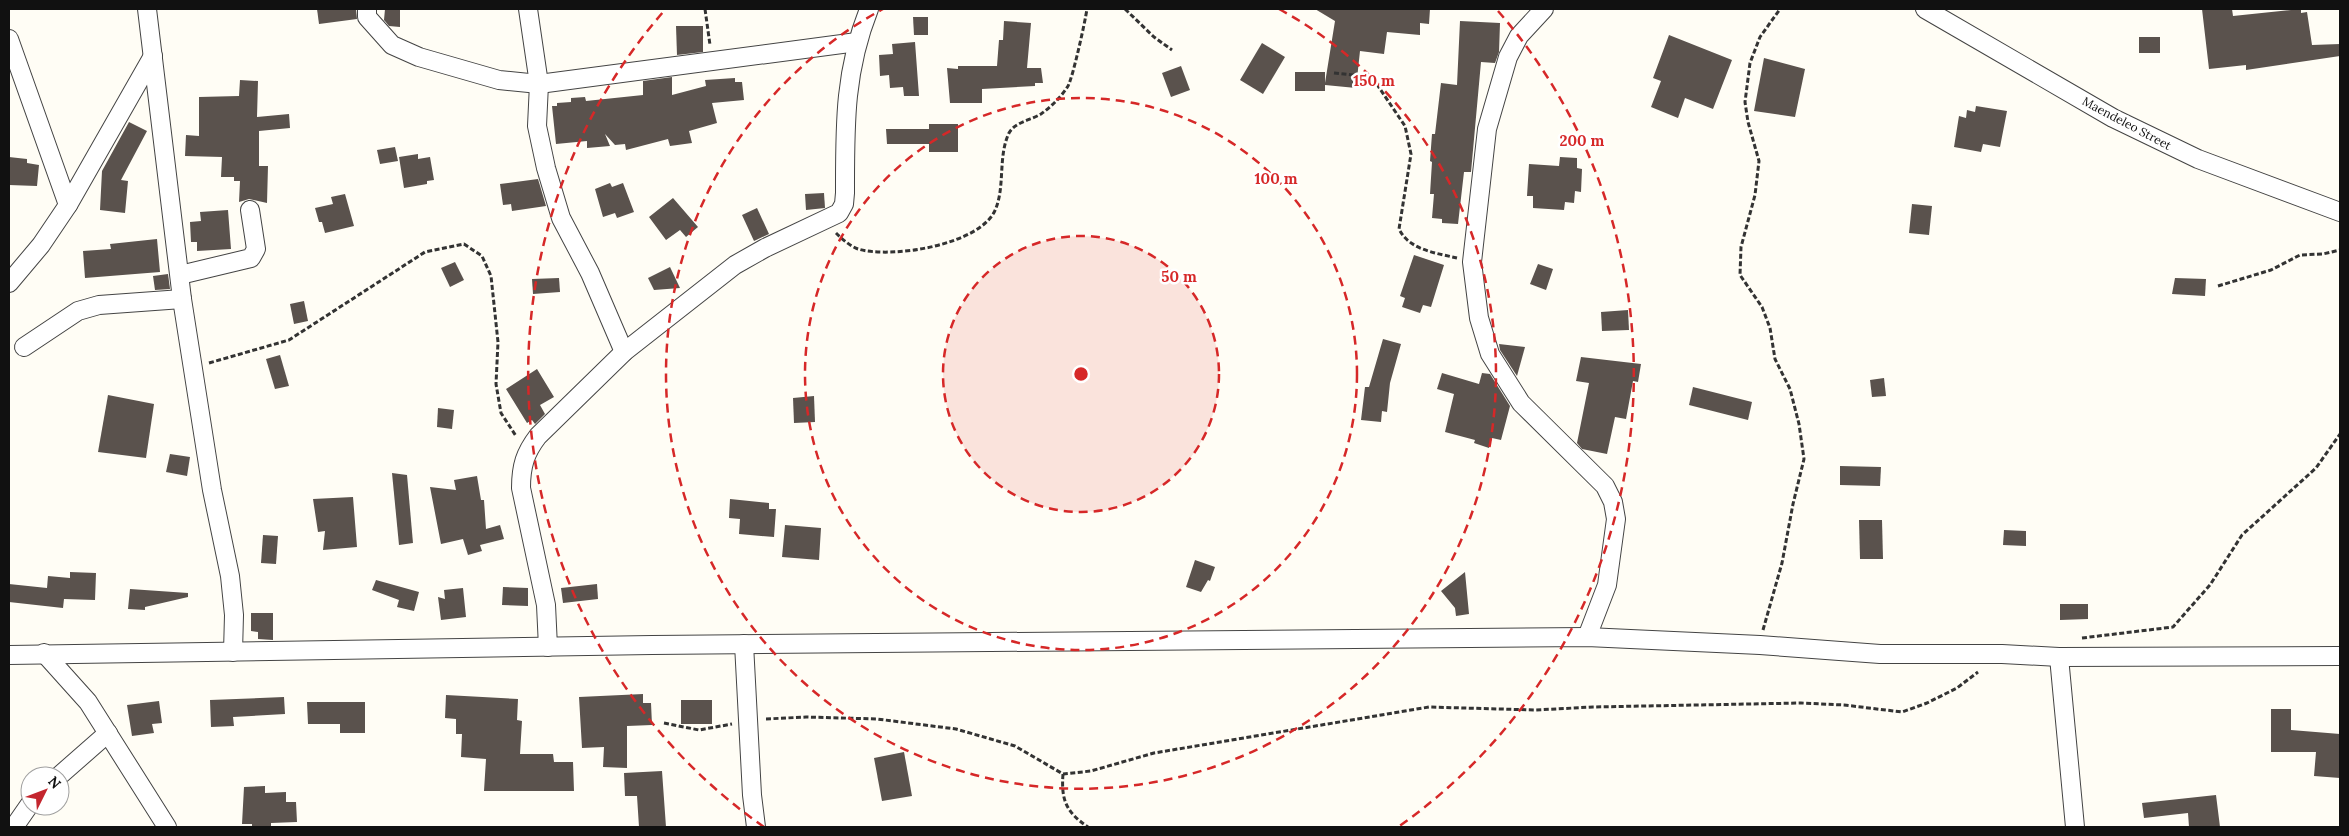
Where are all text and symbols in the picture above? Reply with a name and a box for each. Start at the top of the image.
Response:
text: 150 m [1353,71,1395,90]
street label: Maendeleo Street [2080,93,2174,153]
text: 200 m [1560,131,1605,150]
text: 100 m [1255,169,1298,188]
text: 50 m [1161,267,1197,286]
centre of rings [1072,365,1090,383]
north arrow [20,766,70,816]
text: N [44,772,65,792]

